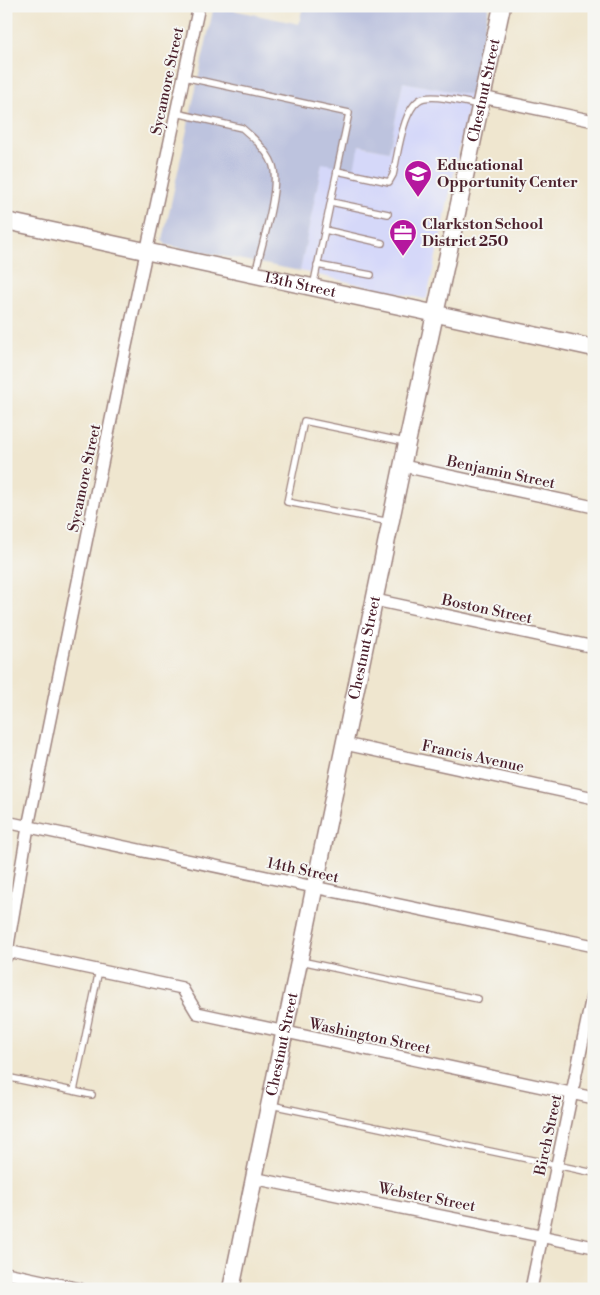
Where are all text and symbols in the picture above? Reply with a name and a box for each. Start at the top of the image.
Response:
street label: Sycamore Street [147,25,188,137]
street label: Chestnut Street [464,36,505,144]
place label: Educational Opportunity Center [437,156,578,192]
school or university icon: Educational Opportunity Center [403,159,433,198]
place label: Clarkston School District 250 [422,215,543,251]
office icon: Clarkston School District 250 [388,218,418,257]
street label: 13th Street [262,268,339,302]
street label: Sycamore Street [64,422,105,534]
street label: Benjamin Street [444,452,558,493]
street label: Boston Street [439,590,535,628]
street label: Chestnut Street [345,594,385,701]
street label: Francis Avenue [420,736,526,777]
street label: 14th Street [265,854,341,888]
street label: Chestnut Street [262,990,303,1098]
street label: Washington Street [306,1014,433,1059]
street label: Birch Street [530,1092,566,1178]
street label: Webster Street [376,1179,478,1216]

